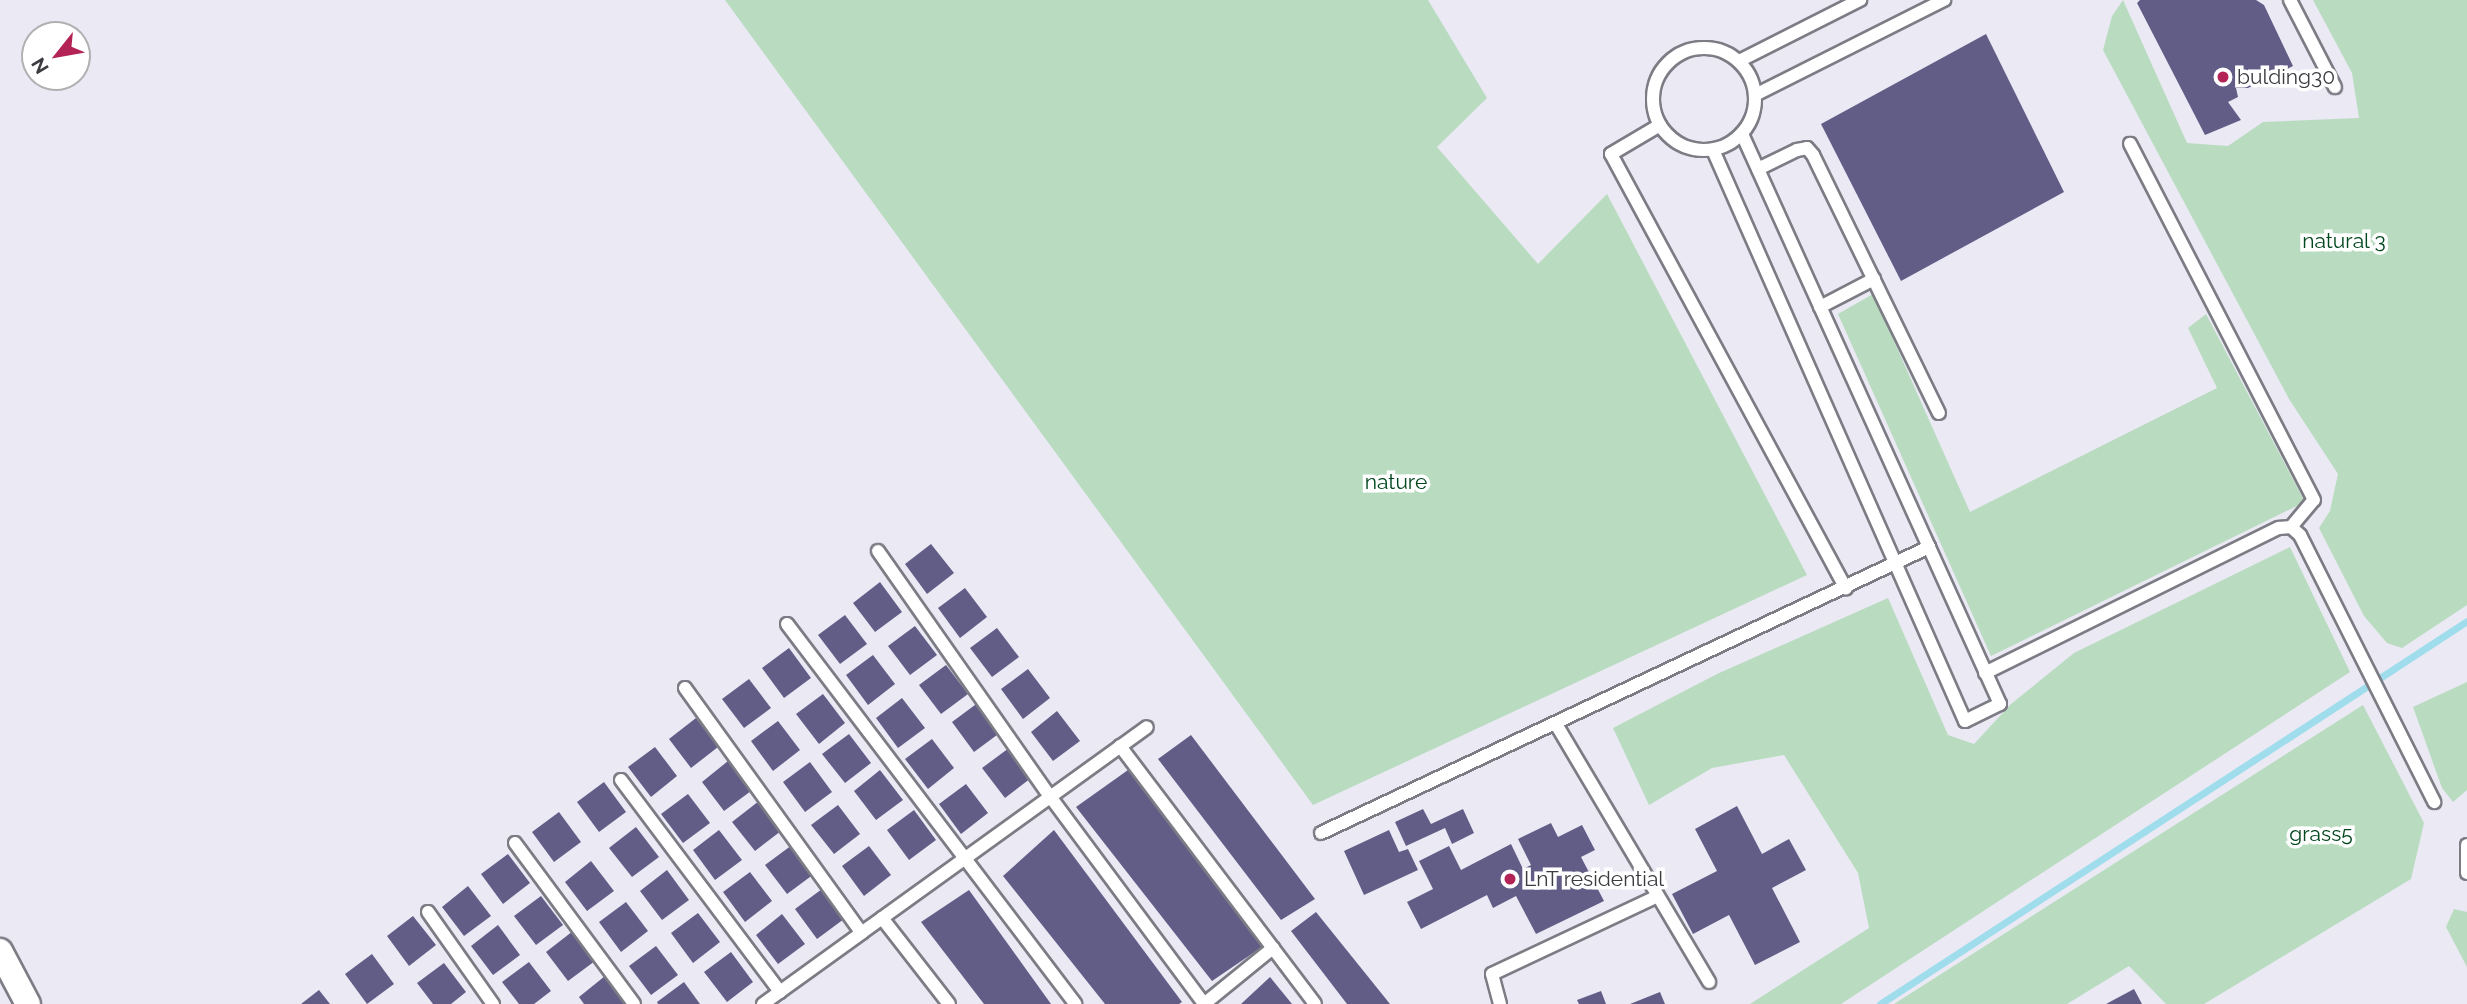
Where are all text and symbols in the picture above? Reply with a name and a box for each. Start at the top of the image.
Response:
north arrow [21,21,91,91]
text: N [27,54,53,78]
place label: bulding30 [2237,64,2335,90]
marker: bulding30 [2215,69,2231,85]
park label: natural 3 [2302,228,2386,254]
park label: nature [1365,469,1427,495]
park label: grass5 [2289,821,2353,847]
place label: LnT residential [1524,866,1665,892]
marker: LnT residential [1502,871,1518,887]

